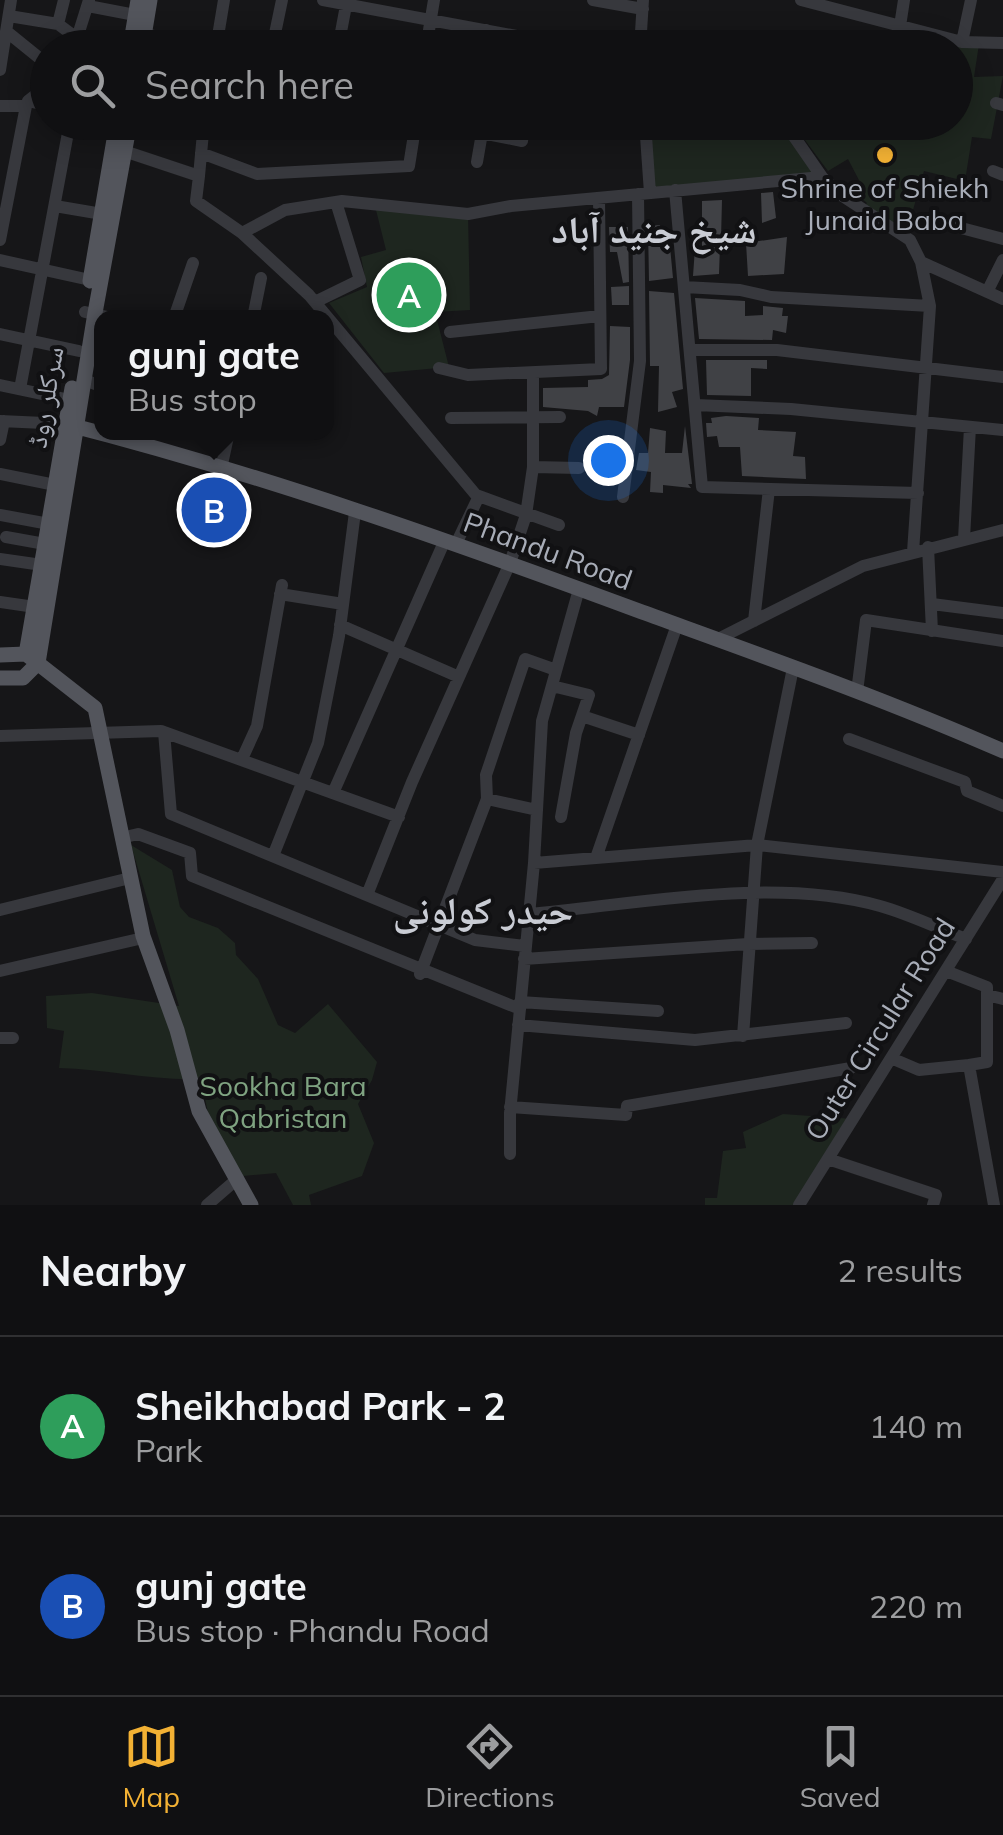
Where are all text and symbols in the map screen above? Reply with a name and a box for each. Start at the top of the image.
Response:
search box [30,30,973,140]
icon: search [65,58,120,113]
text: Search here [145,61,354,109]
marker: Shrine of Shiekh Junaid Baba [874,144,896,166]
place label: Shrine of Shiekh Junaid Baba [781,170,989,237]
district label: شیخ جنید آباد [551,205,757,255]
pin: A [376,258,442,332]
popup [94,310,334,440]
text: gunj gate [128,331,300,379]
street label: سرکلر روڈ [18,343,71,450]
text: Bus stop [128,379,257,419]
your location [583,435,634,486]
pin: B [182,472,246,548]
street label: Phandu Road [459,504,637,597]
district label: حیدر کولونی [393,886,573,934]
street label: Outer Circular Road [797,911,962,1146]
park label: Sookha Bara Qabristan [199,1068,367,1135]
text: Nearby [40,1244,186,1297]
text: 2 results [838,1250,963,1290]
text: Sheikhabad Park - 2 [135,1382,506,1430]
text: A [60,1406,85,1446]
text: 140 m [869,1406,963,1446]
text: Park [135,1430,202,1470]
text: gunj gate [135,1562,307,1610]
text: B [61,1586,84,1626]
text: 220 m [869,1586,963,1626]
text: Bus stop · Phandu Road [135,1610,490,1650]
tab: Map [123,1719,180,1814]
tab: Directions [425,1719,555,1814]
tab: Saved [800,1719,880,1814]

